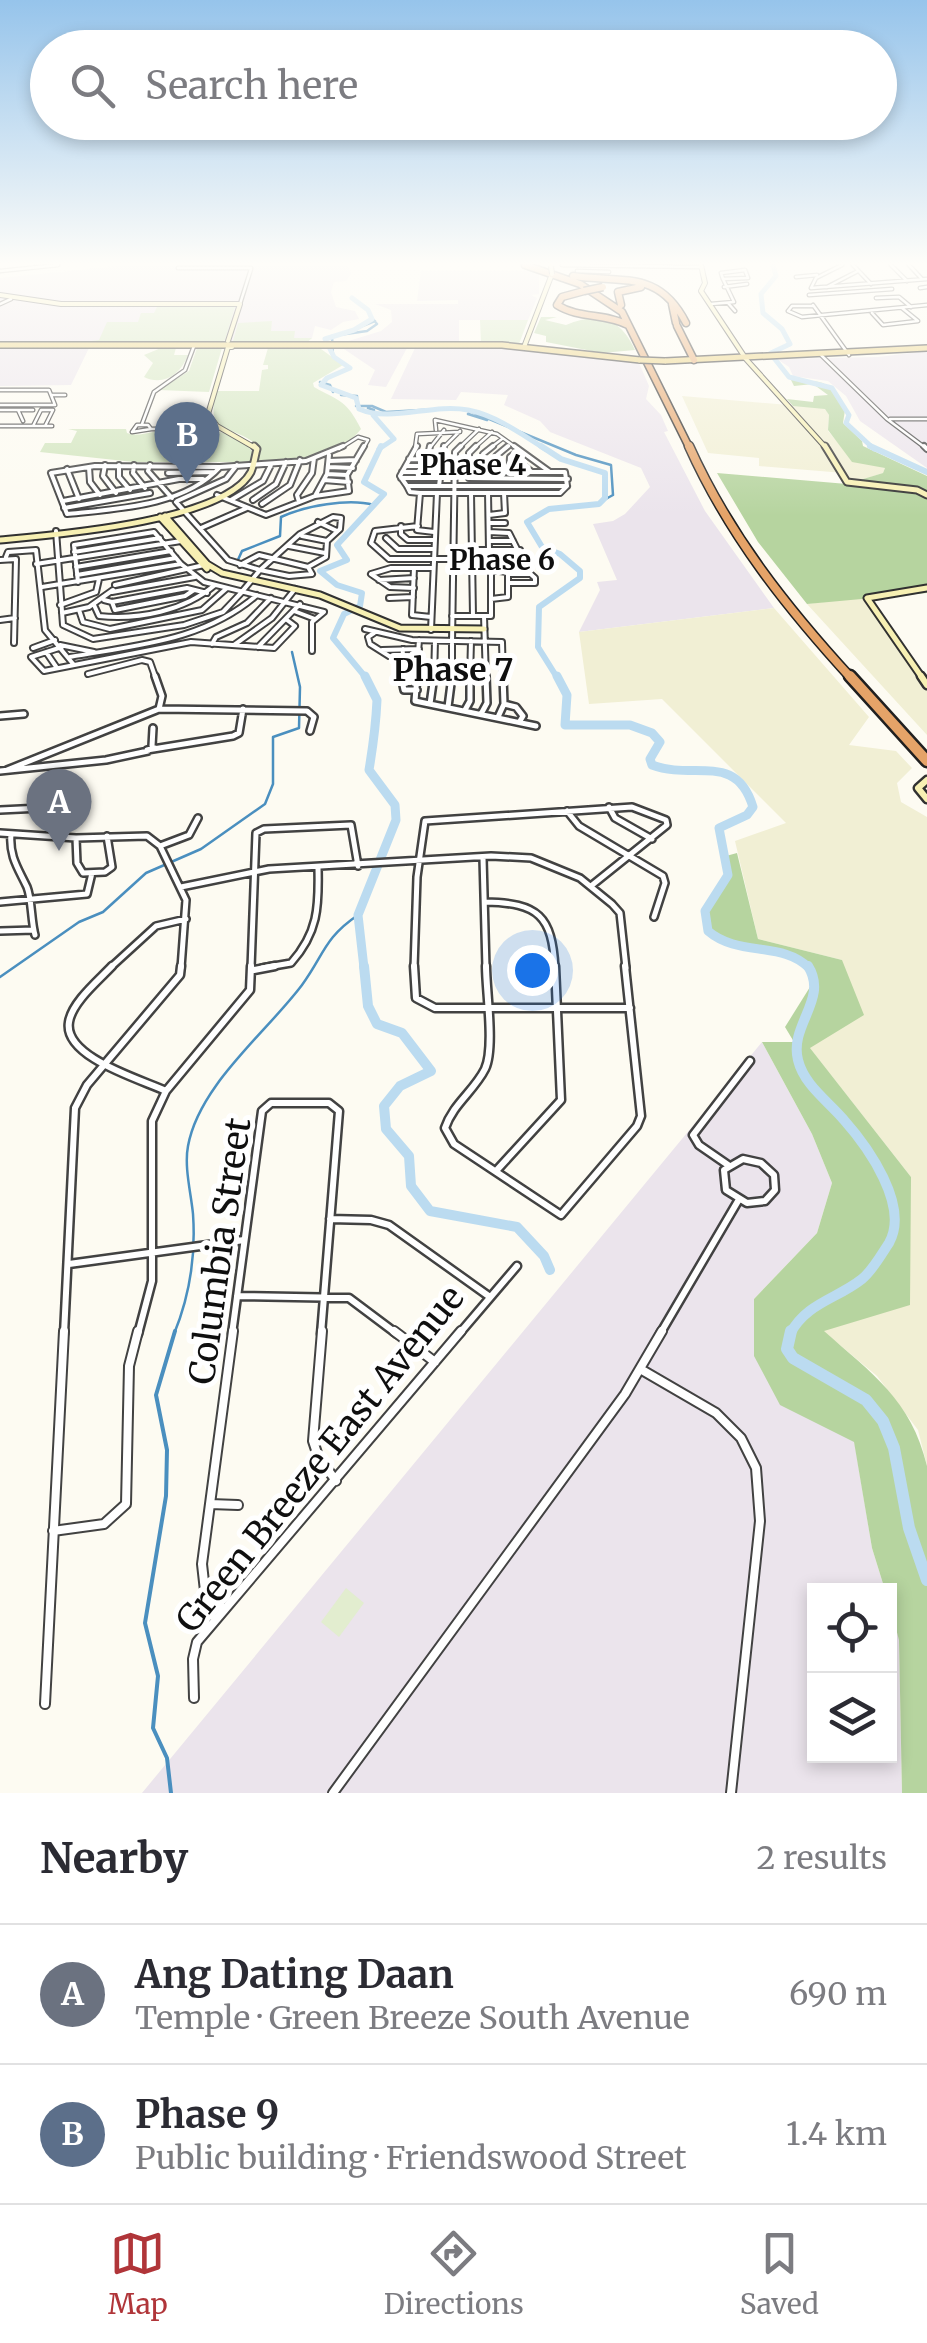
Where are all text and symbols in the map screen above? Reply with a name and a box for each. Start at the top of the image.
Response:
search box [30,30,897,140]
icon: search [65,58,120,113]
text: Search here [145,62,358,109]
pin: B [154,402,220,484]
district label: Phase 4 [420,447,527,483]
district label: Phase 6 [449,542,555,578]
district label: Phase 7 [393,650,513,690]
pin: A [27,768,92,851]
your location [507,945,558,996]
street label: Columbia Street [180,1115,261,1387]
street label: Green Breeze East Avenue [166,1277,474,1641]
map controls [807,1583,897,1763]
button: locate [807,1583,897,1673]
button: layers [807,1673,897,1763]
text: Nearby [40,1832,188,1884]
text: 2 results [756,1838,887,1878]
text: Ang Dating Daan [135,1951,454,1998]
text: A [61,1974,84,2014]
text: 690 m [789,1974,887,2014]
text: Temple · Green Breeze South Avenue [135,1998,690,2038]
text: Phase 9 [135,2091,279,2138]
text: B [61,2114,84,2154]
text: 1.4 km [786,2114,887,2154]
text: Public building · Friendswood Street [135,2138,687,2178]
tab: Map [108,2226,168,2322]
tab: Directions [384,2226,524,2322]
tab: Saved [740,2226,819,2322]

